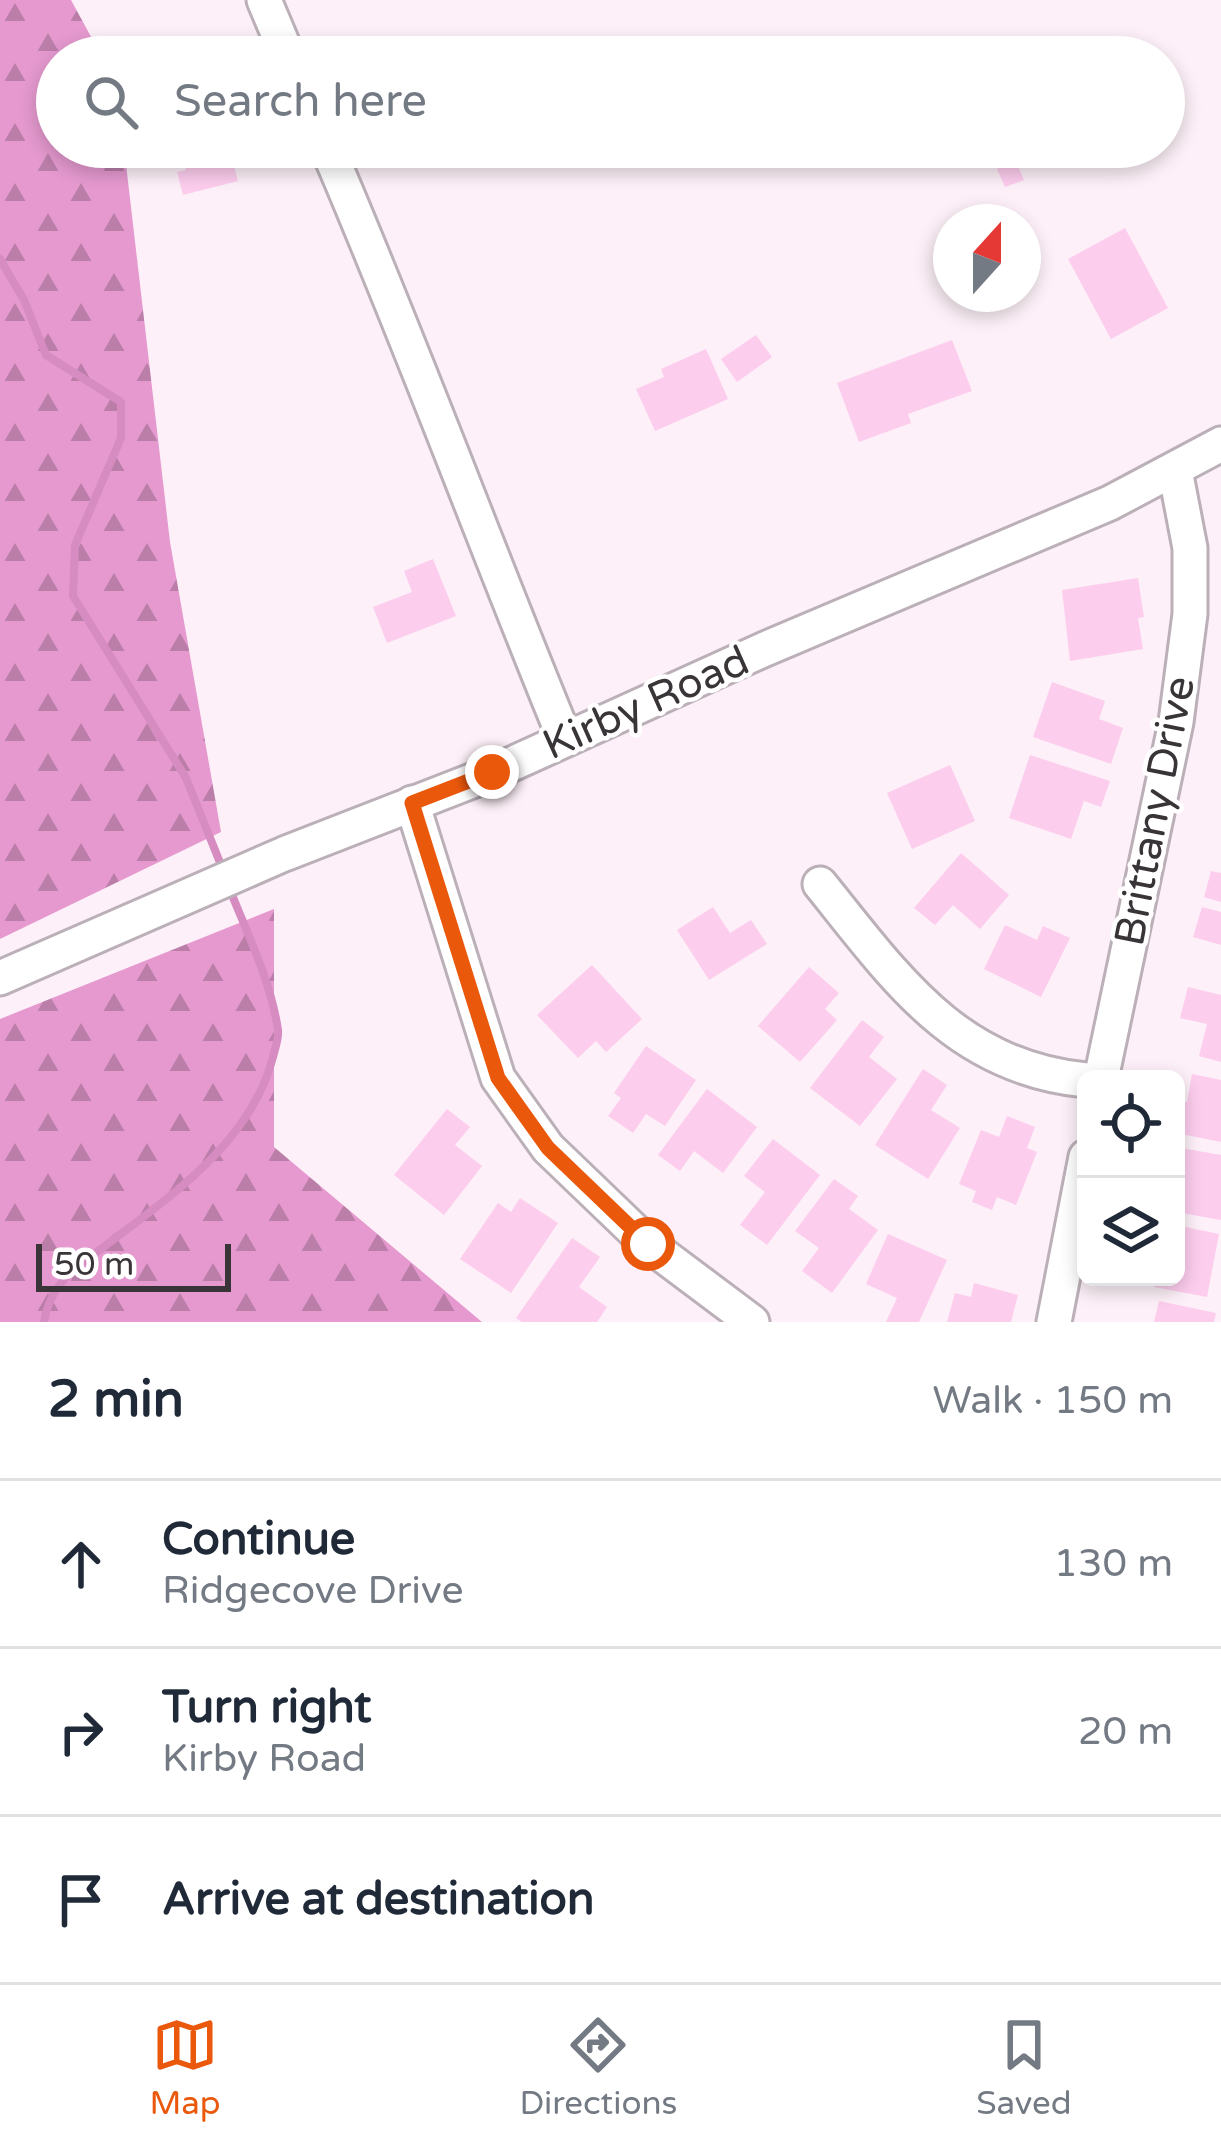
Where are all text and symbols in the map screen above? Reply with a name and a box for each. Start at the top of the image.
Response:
search box [36,36,1185,168]
icon: search [78,69,144,135]
text: Search here [174,75,427,129]
north arrow [933,204,1041,312]
street label: Kirby Road [535,635,757,771]
street label: Brittany Drive [1104,672,1206,950]
route end [465,745,519,799]
map controls [1077,1070,1185,1286]
button: locate [1077,1070,1185,1178]
button: layers [1077,1178,1185,1286]
route start [621,1217,675,1271]
scale bar [36,1238,231,1291]
text: 50 m [54,1245,134,1284]
text: 2 min [48,1369,184,1431]
text: Walk · 150 m [932,1377,1173,1424]
text: Continue [162,1513,355,1567]
icon: ahead [48,1531,114,1597]
text: 130 m [1054,1540,1173,1587]
text: Ridgecove Drive [162,1567,464,1614]
text: Turn right [162,1681,371,1735]
icon: right [48,1699,114,1765]
text: 20 m [1078,1708,1173,1755]
text: Kirby Road [162,1735,366,1782]
icon: arrive [48,1867,114,1933]
text: Arrive at destination [162,1873,594,1927]
tab: Map [149,2012,221,2123]
tab: Directions [519,2012,677,2123]
tab: Saved [976,2012,1072,2123]

